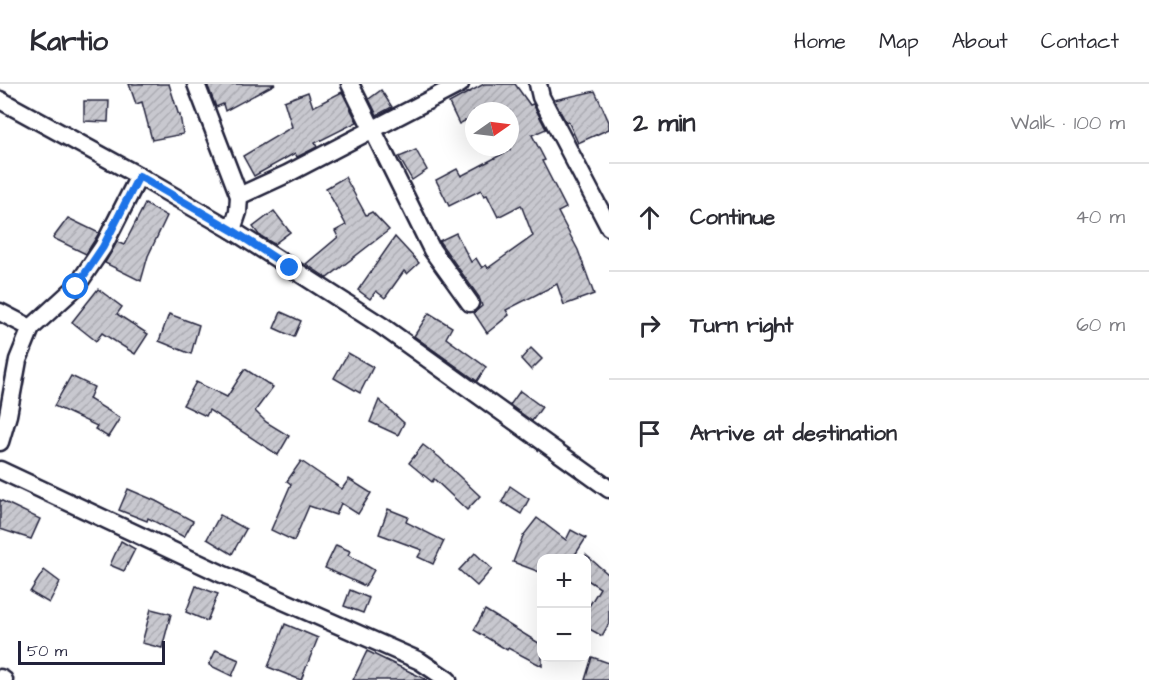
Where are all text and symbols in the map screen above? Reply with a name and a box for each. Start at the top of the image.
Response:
text: Kartio [30,22,108,61]
text: Home [794,27,846,56]
text: Map [879,27,919,56]
text: About [952,27,1008,56]
text: Contact [1041,27,1119,56]
north arrow [465,102,519,156]
text: 2 min [633,105,695,141]
text: Walk · 100 m [1010,109,1125,137]
icon: ahead [633,201,666,234]
text: Continue [690,202,775,233]
text: 40 m [1075,203,1125,231]
route end [276,254,302,280]
route start [62,273,88,299]
icon: right [633,309,666,342]
text: Turn right [690,310,793,341]
text: 60 m [1076,311,1125,339]
icon: arrive [633,417,666,450]
text: Arrive at destination [690,418,897,449]
map controls [537,554,591,662]
button: + [537,554,591,608]
button: − [537,608,591,662]
scale bar [18,638,165,666]
text: 50 m [27,640,67,662]

